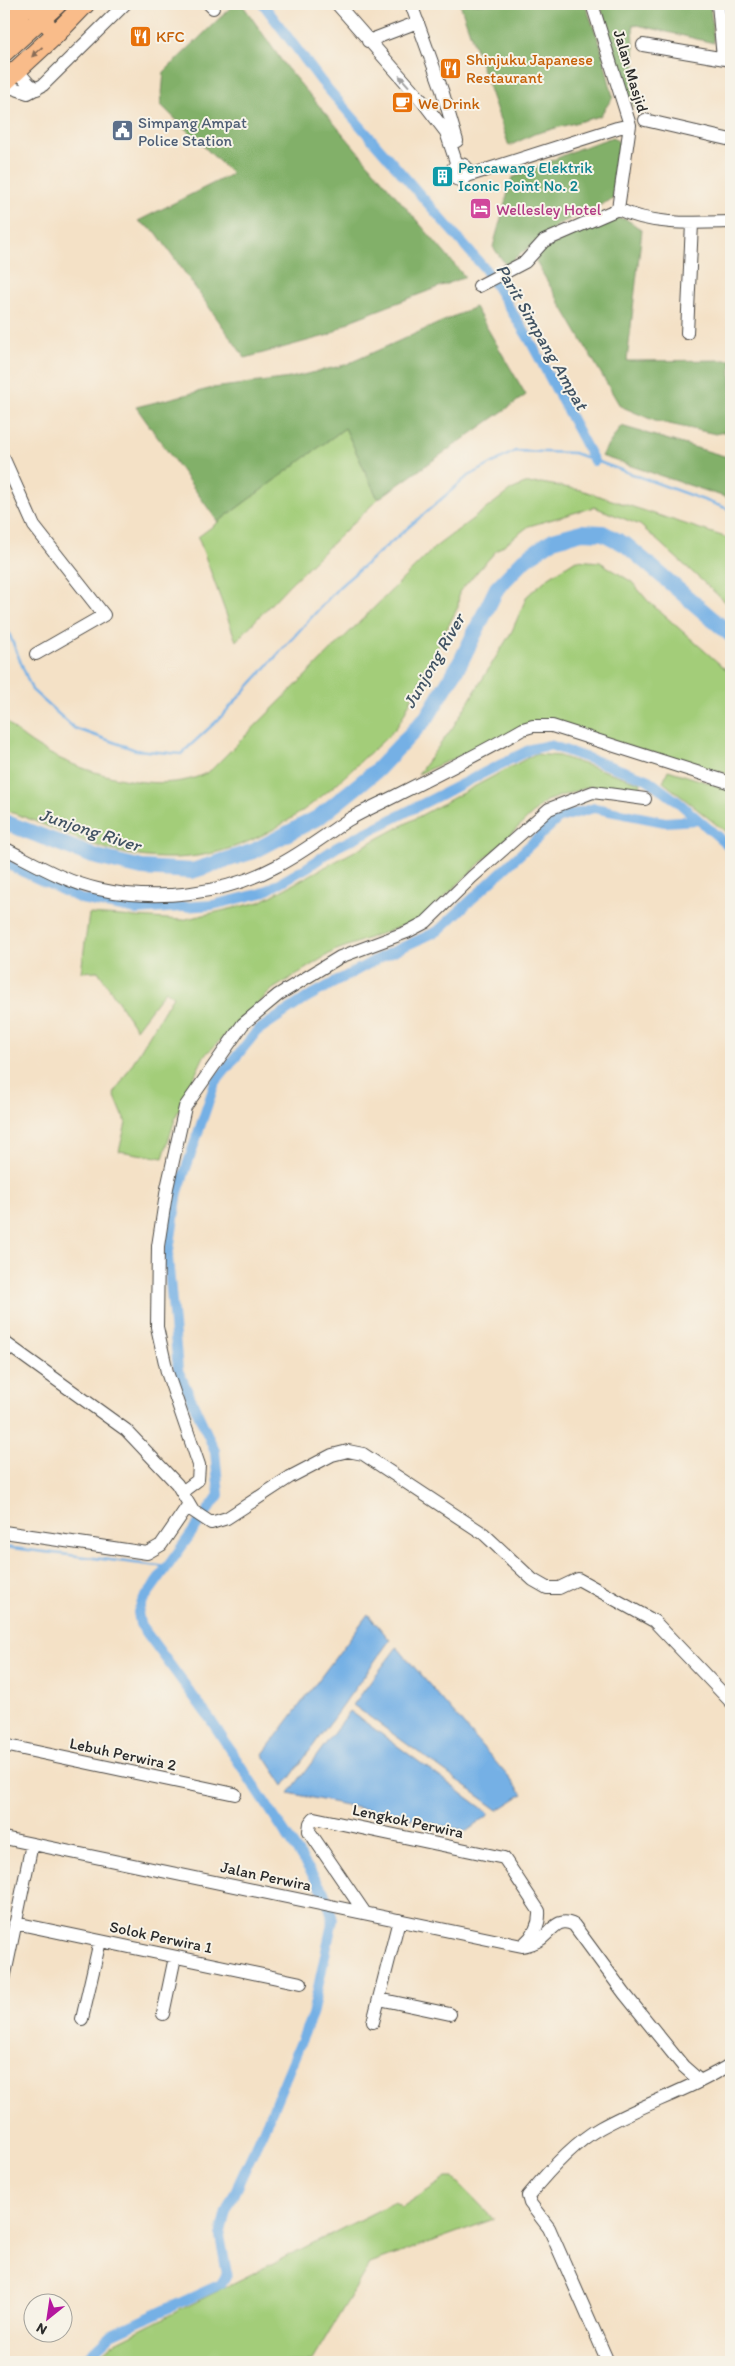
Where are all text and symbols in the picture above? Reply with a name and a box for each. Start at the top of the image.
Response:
restaurant icon: KFC [128,24,152,48]
place label: KFC [156,27,185,46]
street label: Jalan Masjid [609,27,653,115]
one-way arrow [31,46,43,58]
place label: Shinjuku Japanese Restaurant [466,50,593,87]
restaurant icon: Shinjuku Japanese Restaurant [438,56,462,80]
one-way arrow [398,75,410,87]
cafe icon: We Drink [390,91,414,115]
place label: We Drink [418,94,480,113]
place label: Simpang Ampat Police Station [138,113,247,150]
public building icon: Simpang Ampat Police Station [110,119,134,143]
place label: Pencawang Elektrik Iconic Point No. 2 [458,158,593,195]
building icon: Pencawang Elektrik Iconic Point No. 2 [430,164,454,188]
hotel icon: Wellesley Hotel [468,197,492,221]
place label: Wellesley Hotel [496,200,602,219]
water label: Parit Simpang Ampat [491,260,594,416]
water label: Junjong River [398,608,471,712]
water label: Junjong River [36,803,145,857]
street label: Lebuh Perwira 2 [68,1733,179,1775]
street label: Lengkok Perwira [351,1800,465,1842]
street label: Jalan Perwira [219,1857,313,1895]
street label: Solok Perwira 1 [108,1917,215,1957]
north arrow [22,2294,72,2344]
text: N [33,2319,50,2339]

